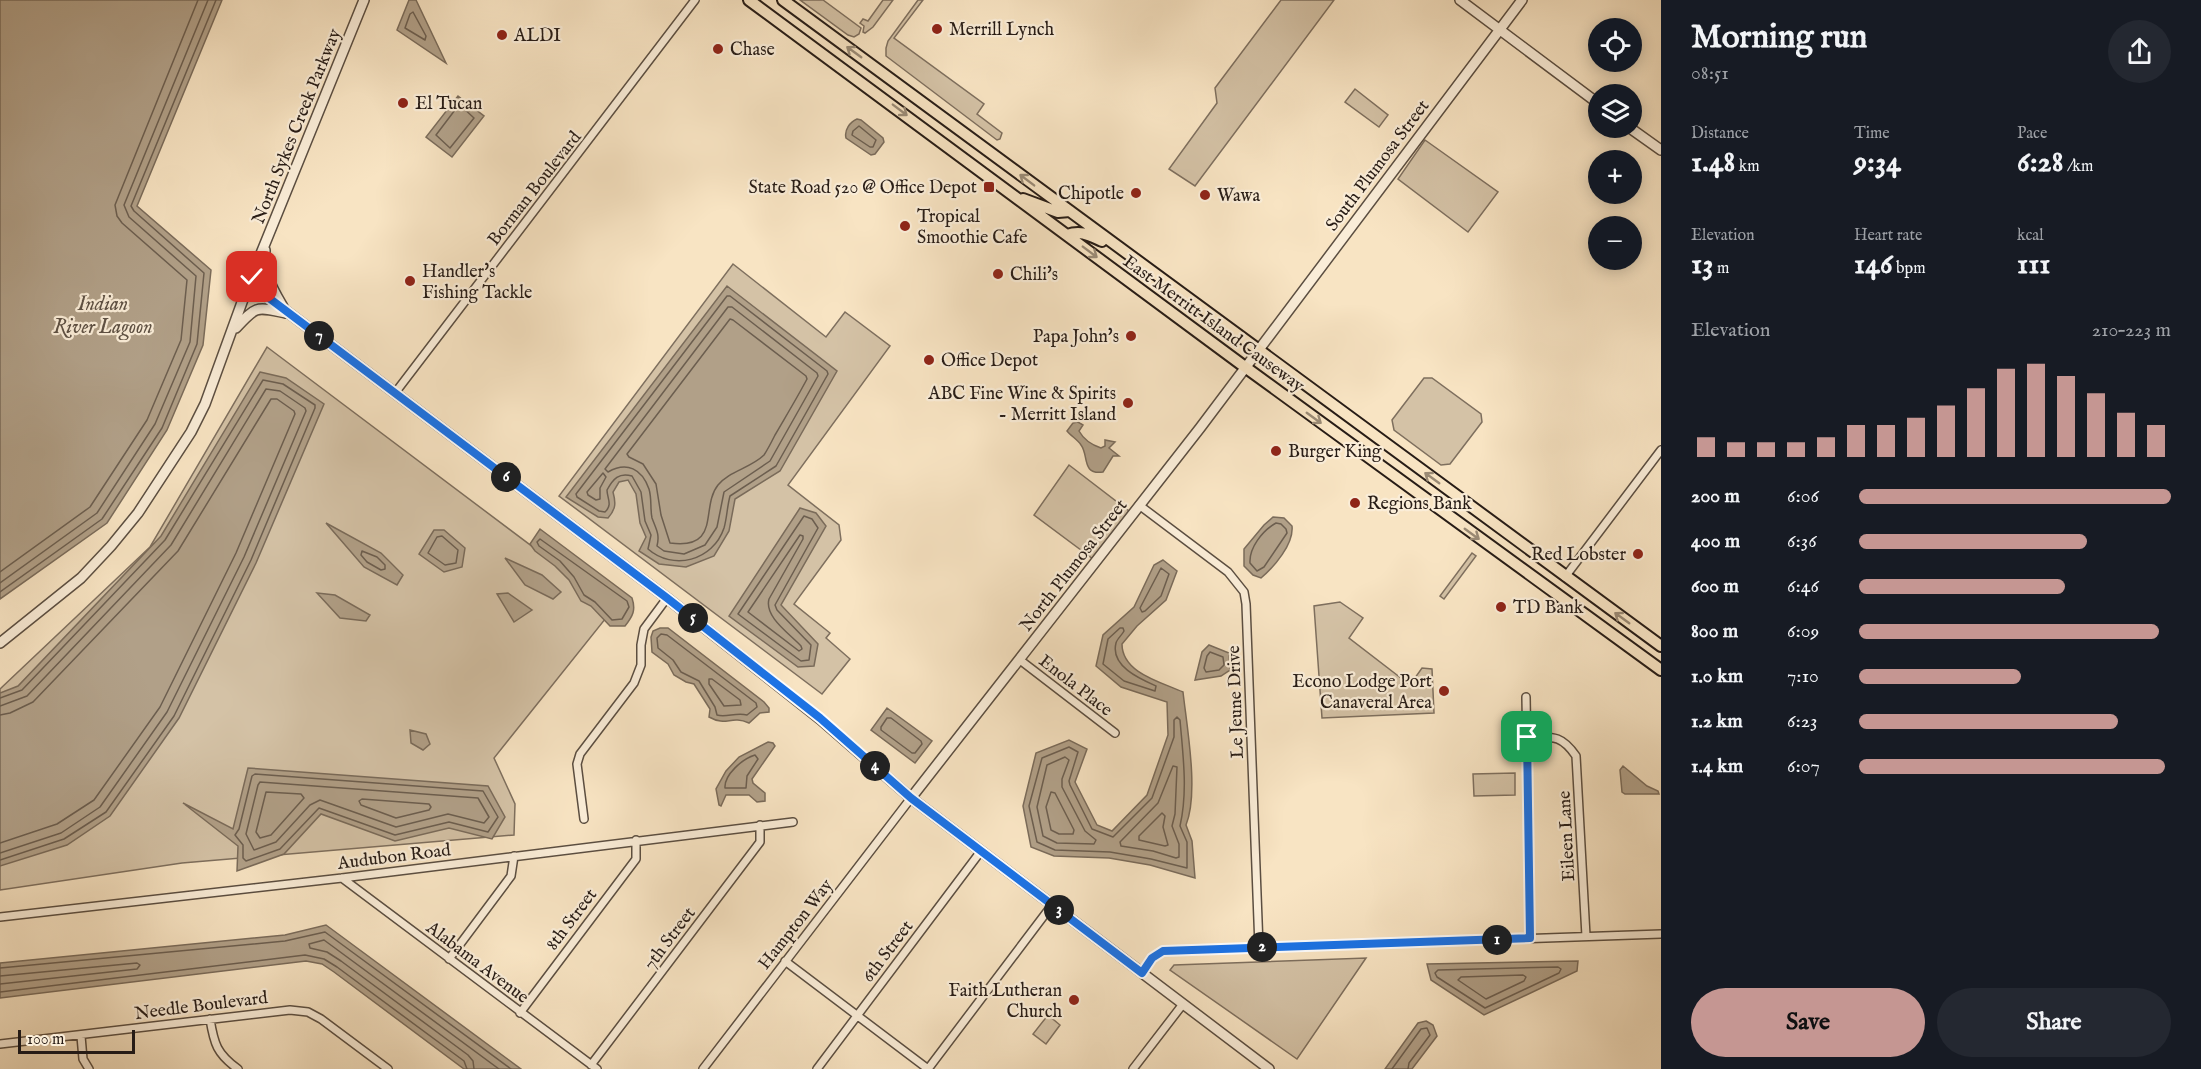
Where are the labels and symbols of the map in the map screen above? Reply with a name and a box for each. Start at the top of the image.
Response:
place label: Merrill Lynch [949,19,1054,42]
marker: Merrill Lynch [930,22,944,36]
street label: North Sykes Creek Parkway [248,25,347,228]
place label: ALDI [513,25,561,48]
marker: ALDI [495,28,509,42]
place label: Chase [730,39,775,62]
marker: Chase [711,42,725,56]
one-way arrow [846,45,862,58]
place label: El Tucan [415,93,483,116]
marker: El Tucan [396,96,410,110]
street label: South Plumosa Street [1321,96,1435,236]
one-way arrow [891,104,907,117]
street label: Borman Boulevard [483,127,587,251]
one-way arrow [1020,174,1036,186]
place label: State Road 520 @ Office Depot [748,177,977,200]
marker: State Road 520 @ Office Depot [982,180,996,194]
place label: Chipotle [1058,183,1124,206]
place label: Wawa [1217,185,1260,208]
marker: Chipotle [1129,186,1143,200]
marker: Wawa [1198,188,1212,202]
place label: Tropical Smoothie Cafe [917,206,1028,250]
marker: Tropical Smoothie Cafe [898,219,912,233]
one-way arrow [1081,246,1097,258]
pin [226,251,277,302]
street label: East Merritt Island Causeway [1118,251,1308,398]
place label: Handler's Fishing Tackle [422,261,532,305]
place label: Chili's [1010,264,1058,287]
marker: Chili's [991,267,1005,281]
marker: Handler's Fishing Tackle [403,274,417,288]
water label: Indian River Lagoon [53,292,153,341]
pin: 7 [304,321,334,351]
place label: Papa John's [1033,326,1119,349]
marker: Papa John's [1124,329,1138,343]
place label: Office Depot [941,350,1038,373]
marker: Office Depot [922,353,936,367]
place label: ABC Fine Wine & Spirits - Merritt Island [927,383,1116,427]
marker: ABC Fine Wine & Spirits - Merritt Island [1121,396,1135,410]
one-way arrow [1305,412,1321,424]
place label: Burger King [1288,441,1382,464]
marker: Burger King [1269,444,1283,458]
pin: 6 [491,462,521,492]
one-way arrow [1424,472,1440,485]
place label: Regions Bank [1367,493,1472,516]
street label: North Plumosa Street [1015,495,1133,637]
marker: Regions Bank [1348,496,1362,510]
one-way arrow [1464,528,1480,540]
place label: Red Lobster [1531,544,1626,567]
marker: Red Lobster [1631,547,1645,561]
place label: TD Bank [1513,597,1584,620]
marker: TD Bank [1494,600,1508,614]
pin: 5 [678,603,708,633]
one-way arrow [1615,612,1631,624]
street label: Le Jeune Drive [1223,645,1250,759]
street label: Enola Place [1034,650,1117,722]
place label: Econo Lodge Port Canaveral Area [1292,671,1432,715]
marker: Econo Lodge Port Canaveral Area [1437,684,1451,698]
pin [1501,711,1552,762]
pin: 4 [860,751,890,781]
street label: Eileen Lane [1554,790,1581,882]
street label: Audubon Road [335,839,453,876]
street label: Hampton Way [754,875,839,975]
street label: 8th Street [542,884,603,955]
pin: 3 [1044,895,1074,925]
street label: 7th Street [639,903,701,975]
street label: Alabama Avenue [420,916,533,1009]
street label: 6th Street [857,916,919,988]
pin: 1 [1482,925,1512,955]
pin: 2 [1247,932,1277,962]
place label: Faith Lutheran Church [949,980,1062,1024]
street label: Needle Boulevard [133,987,270,1026]
marker: Faith Lutheran Church [1067,993,1081,1007]
scale bar [18,1027,135,1054]

